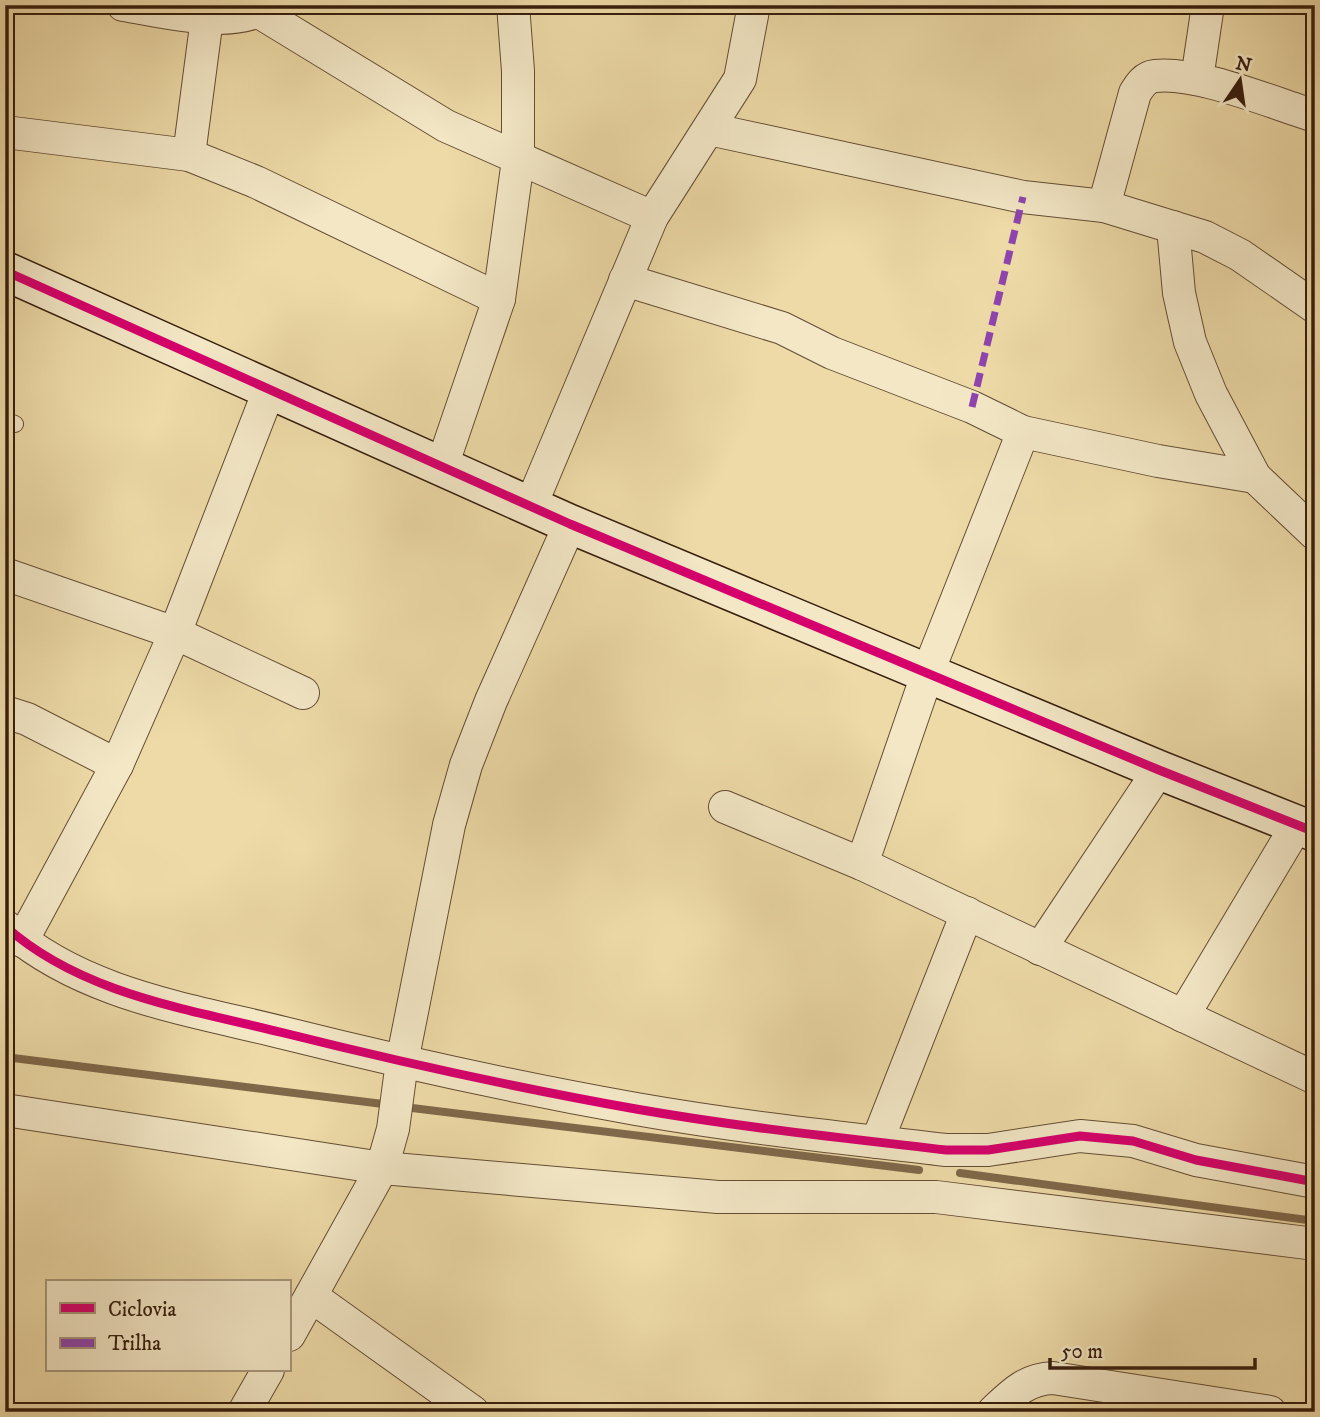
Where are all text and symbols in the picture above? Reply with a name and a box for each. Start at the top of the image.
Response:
north arrow [1204,46,1274,116]
text: N [1233,52,1254,78]
legend [46,1280,290,1372]
text: Ciclovia [108,1297,176,1323]
scale bar [1050,1326,1255,1370]
text: Trilha [108,1331,161,1357]
text: 50 m [1061,1339,1103,1365]

